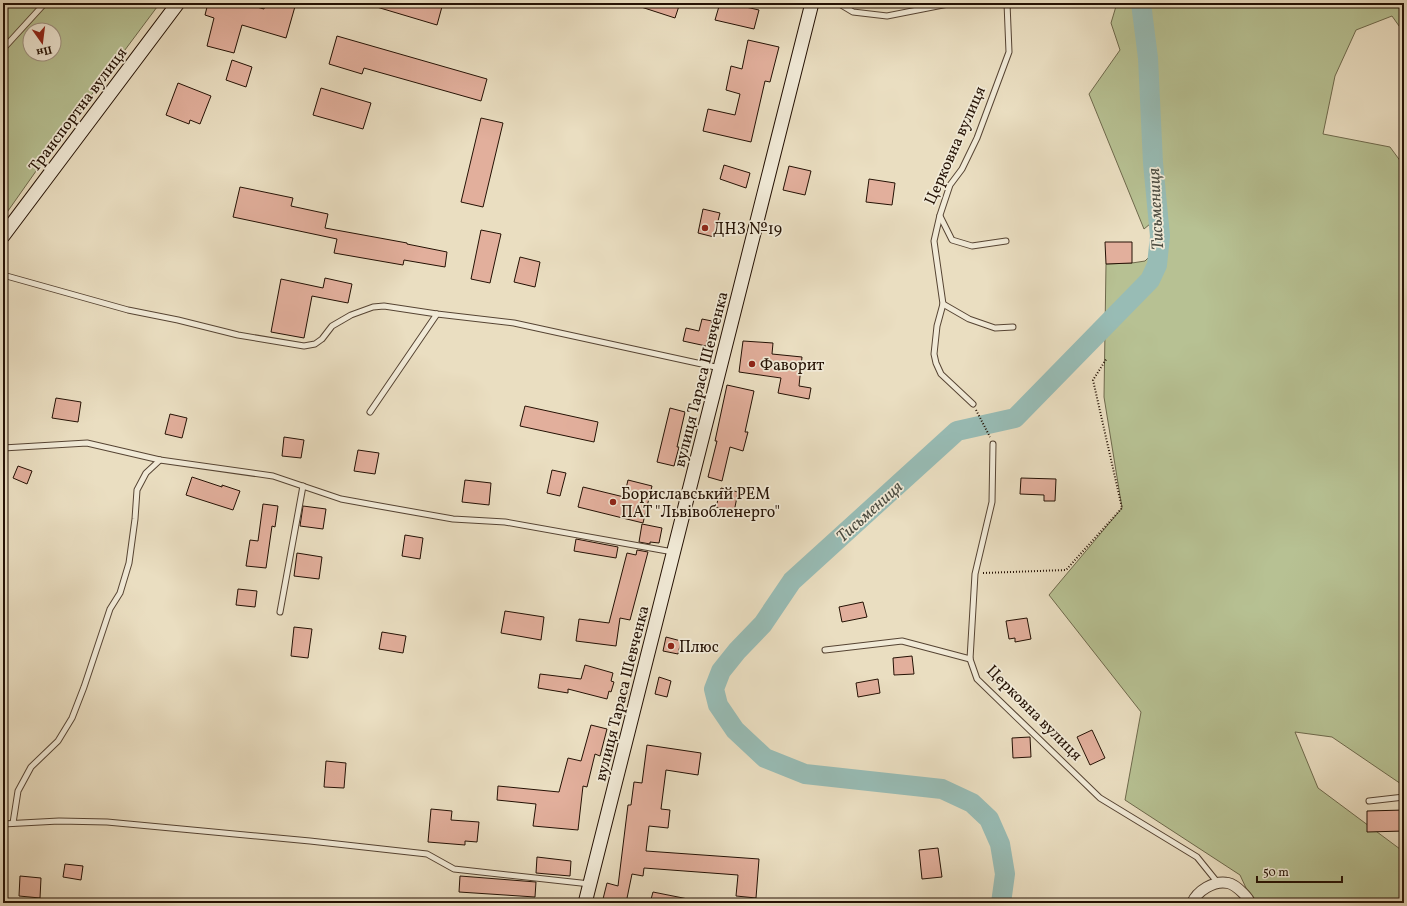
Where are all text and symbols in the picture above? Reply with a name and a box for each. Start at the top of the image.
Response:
north arrow [22,22,62,62]
text: Пн [35,41,53,59]
street label: Транспортна вулиця [24,43,133,177]
street label: Церковна вулиця [920,83,992,209]
water label: Тисьмениця [1143,167,1170,251]
place label: ДНЗ №19 [713,219,782,241]
marker: ДНЗ №19 [700,223,710,233]
street label: вулиця Тараса Шевченка [669,289,734,470]
place label: Фаворит [760,355,824,377]
marker: Фаворит [747,359,757,369]
water label: Тисьмениця [832,476,908,548]
place label: Бориславський РЕМ ПАТ "Львівобленерго" [621,484,780,524]
marker: Бориславський РЕМ ПАТ "Львівобленерго" [608,497,618,507]
street label: вулиця Тараса Шевченка [590,603,655,784]
place label: Плюс [679,637,719,659]
marker: Плюс [666,641,676,651]
street label: Церковна вулиця [981,661,1086,766]
scale bar [1257,858,1342,884]
text: 50 m [1263,865,1289,881]

